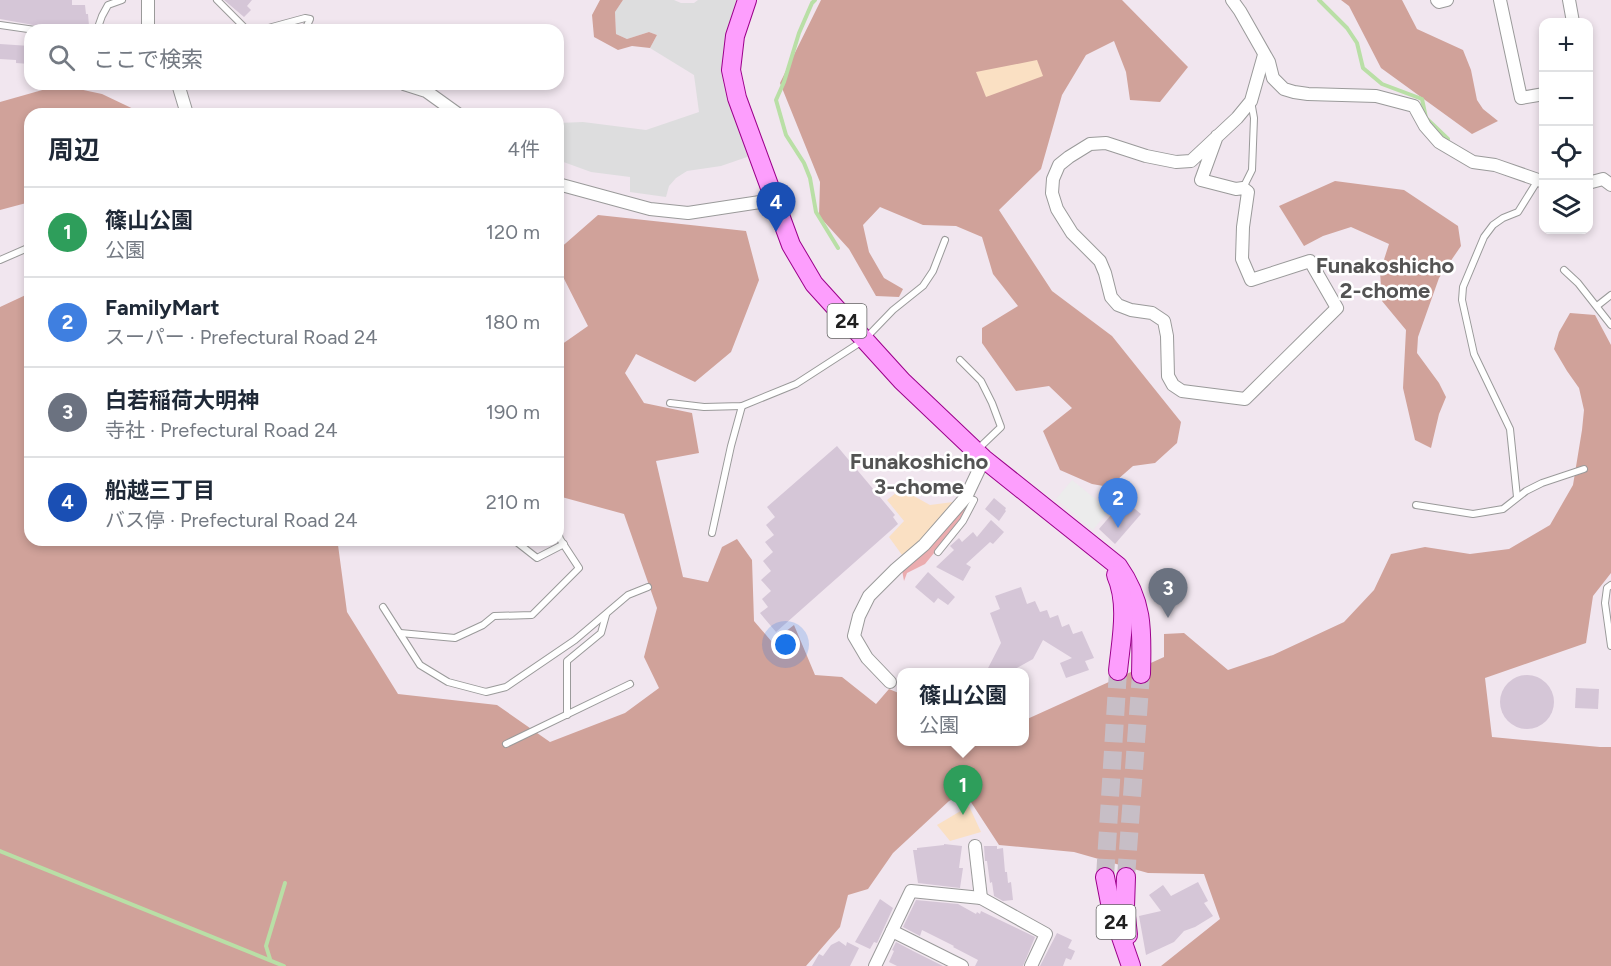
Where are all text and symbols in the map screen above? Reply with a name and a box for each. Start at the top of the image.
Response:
map controls [1539,18,1593,234]
button: + [1539,18,1593,72]
search box [24,24,564,90]
icon: search [45,41,78,74]
text: ここで検索 [93,46,203,73]
button: − [1539,72,1593,126]
button: locate [1539,126,1593,180]
text: 周辺 [48,134,100,166]
text: 4件 [508,137,540,161]
button: layers [1539,180,1593,234]
pin: 4 [756,182,796,232]
text: 篠山公園 [105,207,193,234]
text: 1 [63,220,72,244]
text: 120 m [486,220,540,244]
text: 公園 [105,238,145,262]
district label: Funakoshicho 2-chome [1316,252,1455,304]
text: FamilyMart [105,294,220,321]
road number: 24 [828,304,866,338]
text: 2 [62,310,73,334]
text: 180 m [485,310,540,334]
text: スーパー · Prefectural Road 24 [105,325,378,349]
text: 白若稲荷大明神 [105,387,259,414]
text: 3 [62,400,73,424]
text: 190 m [486,400,540,424]
text: 寺社 · Prefectural Road 24 [105,418,338,442]
district label: Funakoshicho 3-chome [850,448,989,500]
text: 船越三丁目 [105,477,215,504]
pin: 2 [1098,478,1138,528]
text: 4 [61,490,74,514]
text: 210 m [486,490,540,514]
text: バス停 · Prefectural Road 24 [105,508,358,532]
pin: 3 [1148,568,1188,618]
your location [771,630,800,659]
popup [897,668,1029,746]
text: 篠山公園 [919,682,1007,709]
text: 公園 [919,713,959,737]
pin: 1 [944,766,982,815]
road number: 24 [1096,905,1136,939]

